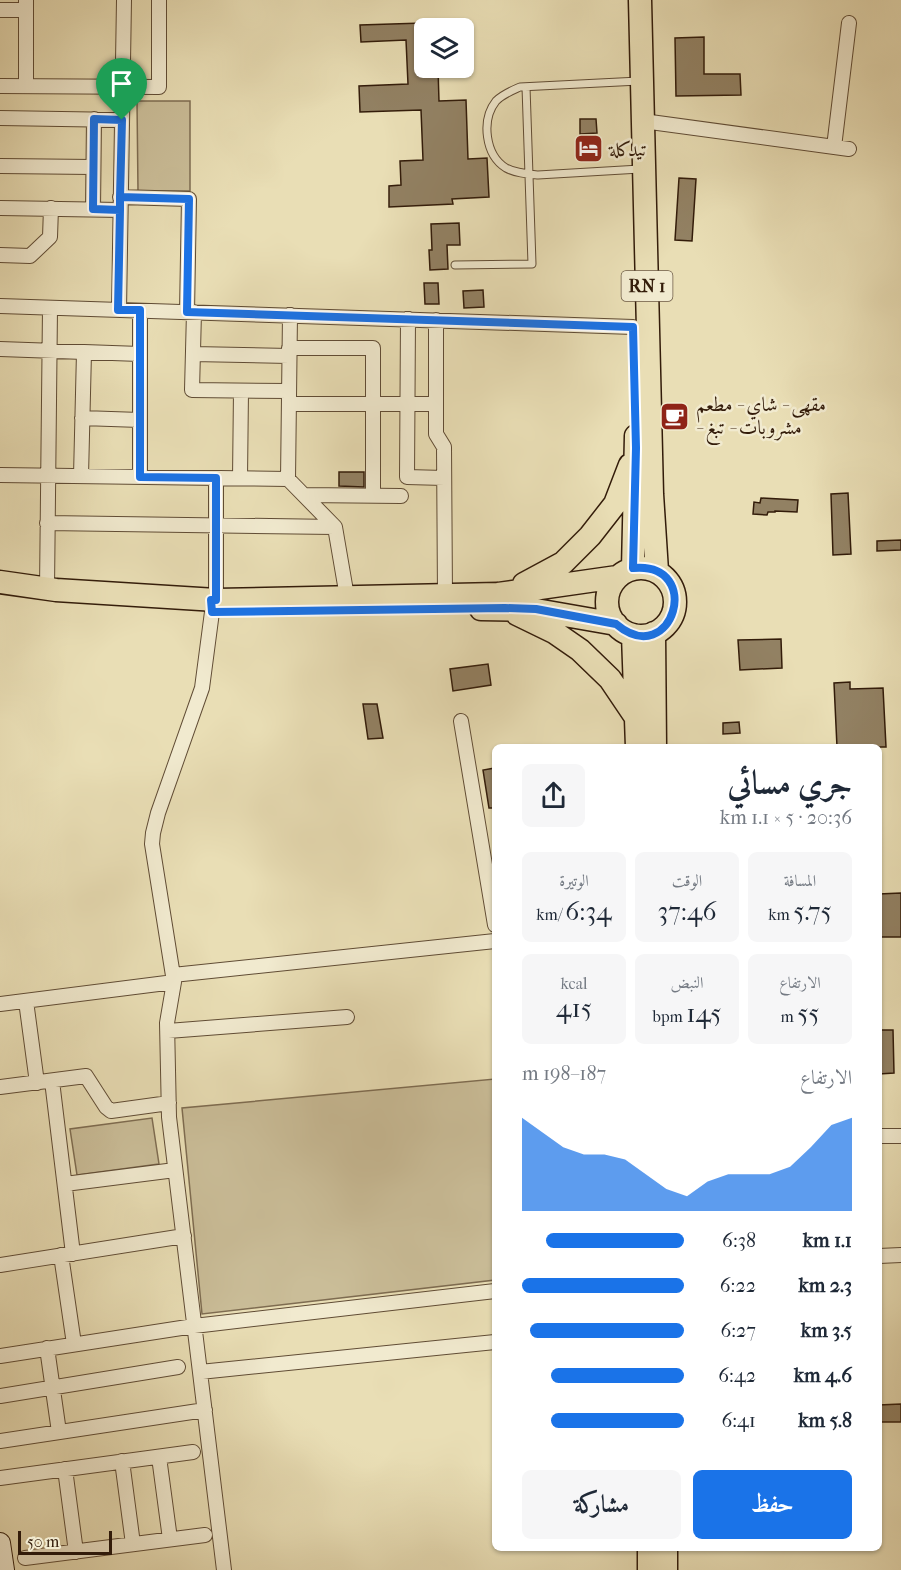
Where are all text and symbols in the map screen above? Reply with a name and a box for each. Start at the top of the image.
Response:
map controls [414,18,474,78]
button: layers [414,18,474,78]
pin [96,58,147,120]
icon: arrive [105,67,138,100]
hotel icon: تيدكلة [572,133,604,165]
place label: تيدكلة [608,138,647,161]
road number: RN 1 [622,271,672,301]
place label: مقهى - شاي - مطعم - مشروبات - تبغ [696,393,826,445]
cafe icon: مقهى - شاي - مطعم - مشروبات - تبغ [659,400,691,432]
button: share [522,764,585,827]
text: جري مسائي [727,764,852,803]
text: 20:36 · 5 × 1.1 km [720,806,852,829]
text: الوتيرة [559,871,589,890]
text: الوقت [672,871,702,890]
text: المسافة [784,871,816,890]
text: 6:34 [565,896,612,927]
text: 37:46 [658,896,716,927]
text: 5.75 [793,896,832,927]
text: /km [536,905,565,924]
text: km [768,905,793,924]
text: النبض [671,973,703,992]
text: الارتفاع [779,973,821,992]
text: kcal [561,974,587,993]
text: 415 [556,993,592,1024]
text: 145 [686,998,721,1029]
text: 55 [797,998,820,1029]
text: bpm [653,1007,686,1026]
text: m [780,1007,797,1026]
text: 187–198 m [522,1062,606,1085]
text: الارتفاع [800,1066,852,1089]
text: 6:38 [722,1229,756,1252]
text: 1.1 km [803,1229,852,1252]
text: 6:22 [720,1274,756,1297]
text: 2.3 km [798,1274,852,1297]
text: 6:27 [720,1319,756,1342]
text: 3.5 km [801,1319,852,1342]
text: 6:42 [718,1364,756,1387]
text: 4.6 km [794,1364,852,1387]
text: 6:41 [721,1409,756,1432]
text: 5.8 km [798,1409,852,1432]
button: مشاركة [522,1470,681,1539]
button: حفظ [693,1470,852,1539]
scale bar [18,1528,112,1556]
text: 50 m [27,1532,59,1551]

